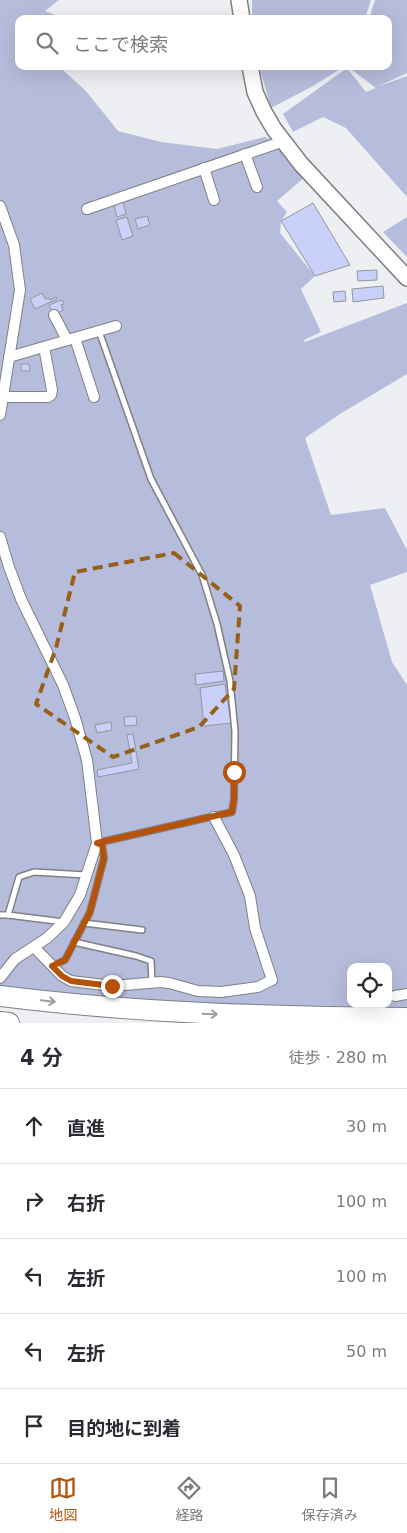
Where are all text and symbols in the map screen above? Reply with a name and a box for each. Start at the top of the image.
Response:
search box [15,15,392,70]
icon: search [33,29,61,57]
text: ここで検索 [73,33,168,55]
route start [223,761,246,784]
map controls [347,963,392,1008]
button: locate [347,963,392,1008]
route end [101,975,124,998]
one-way arrow [40,997,56,1006]
one-way arrow [202,1009,218,1019]
text: 4 分 [20,1046,63,1070]
text: 徒歩 · 280 m [289,1048,387,1067]
icon: ahead [20,1112,48,1140]
text: 直進 [67,1117,105,1139]
text: 30 m [346,1117,387,1136]
icon: right [20,1187,48,1215]
text: 右折 [67,1192,105,1214]
text: 100 m [336,1192,387,1211]
icon: left [20,1262,48,1290]
text: 左折 [67,1267,105,1289]
text: 100 m [336,1267,387,1286]
icon: left [20,1337,48,1365]
text: 左折 [67,1342,105,1364]
text: 50 m [346,1342,387,1361]
icon: arrive [20,1412,48,1440]
text: 目的地に到着 [67,1417,181,1439]
tab: 地図 [49,1474,77,1524]
tab: 経路 [175,1474,203,1524]
tab: 保存済み [302,1474,358,1524]

